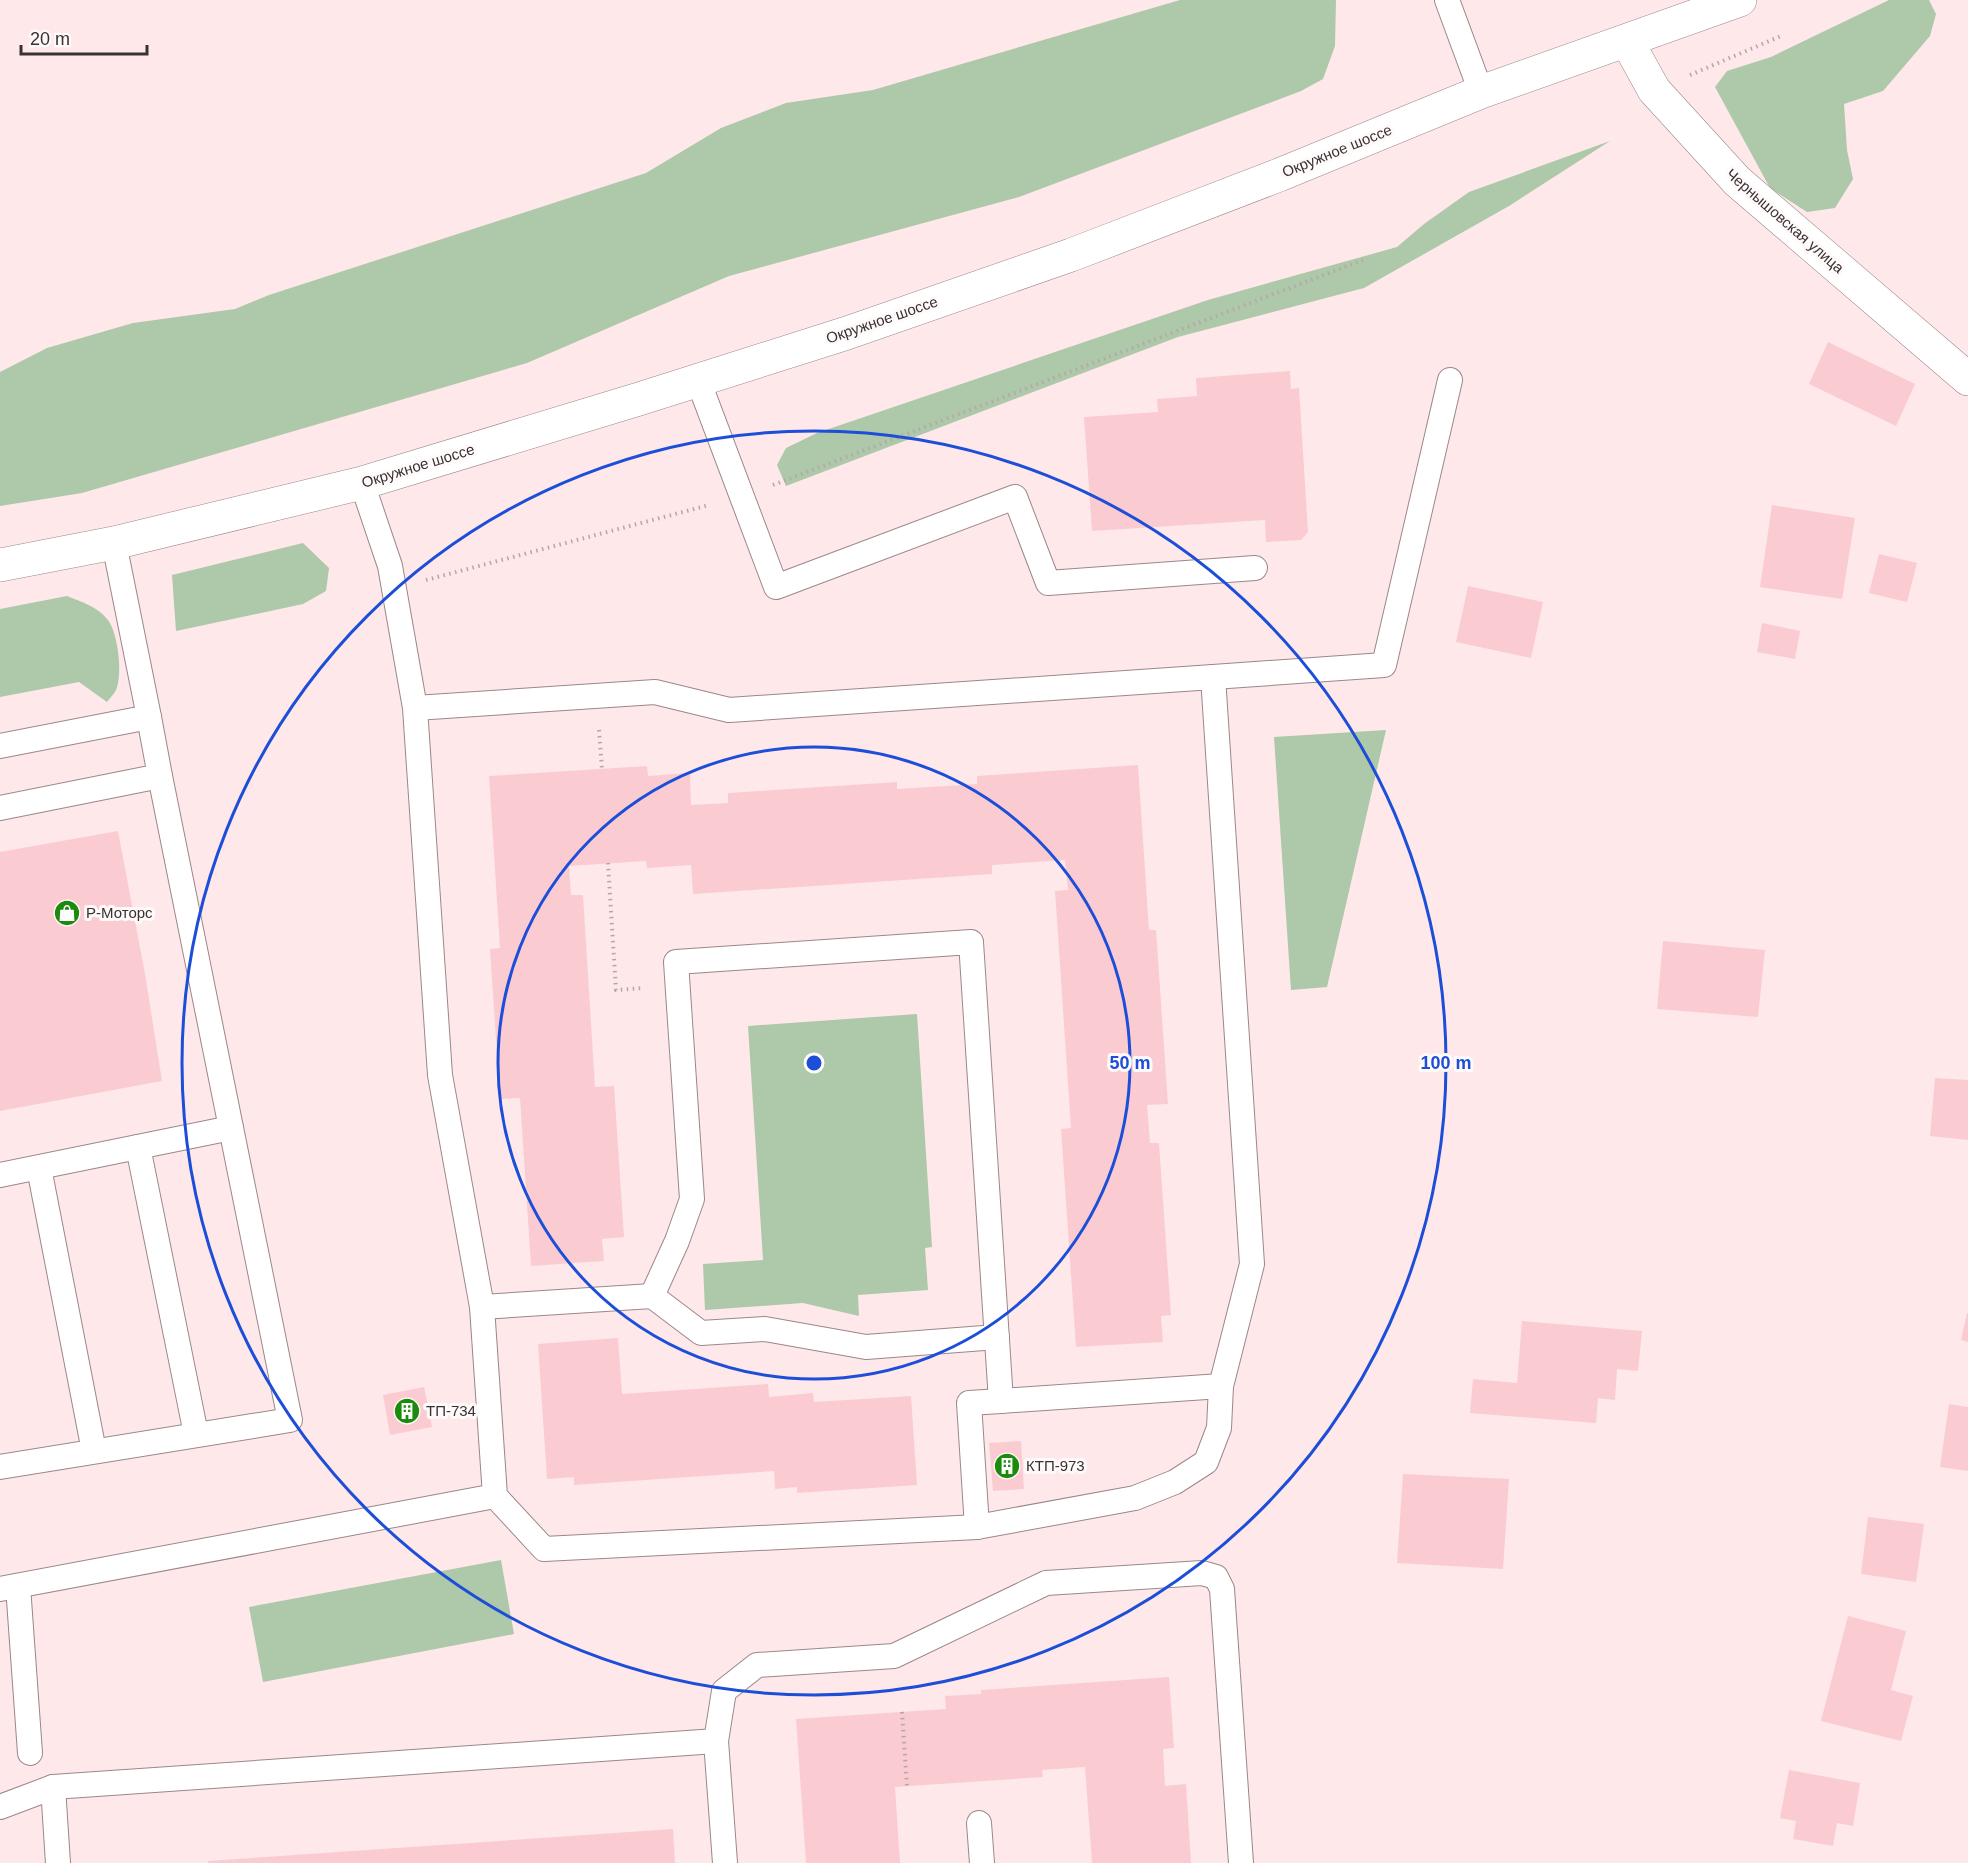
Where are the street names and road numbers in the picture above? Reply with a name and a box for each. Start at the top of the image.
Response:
street label: Окружное шоссе [1279,121,1394,180]
street label: Чернышовская улица [1723,165,1848,277]
street label: Окружное шоссе [824,292,940,347]
street label: Окружное шоссе [359,440,476,491]

